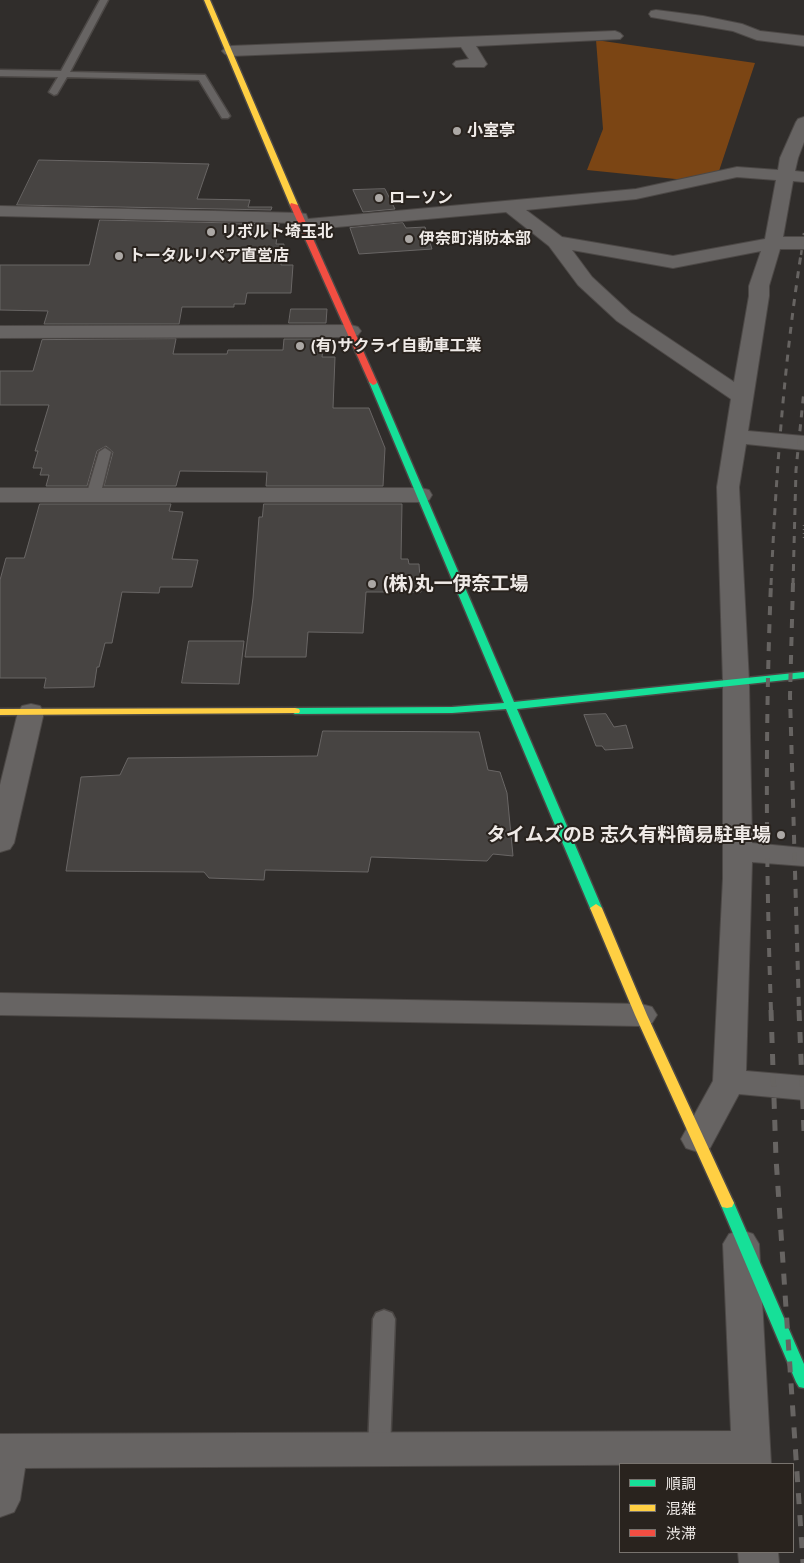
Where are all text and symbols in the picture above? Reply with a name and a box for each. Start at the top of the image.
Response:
place label: 小室亭 [467,121,515,141]
marker: 小室亭 [451,125,463,137]
place label: ローソン [389,188,453,208]
marker: ローソン [373,192,385,204]
place label: リボルト埼玉北 [221,222,333,242]
marker: リボルト埼玉北 [205,226,217,238]
place label: 伊奈町消防本部 [419,229,531,249]
marker: 伊奈町消防本部 [403,233,415,245]
place label: トータルリペア直営店 [129,246,289,266]
marker: トータルリペア直営店 [113,250,125,262]
place label: (有)サクライ自動車工業 [310,336,481,356]
marker: (有)サクライ自動車工業 [294,340,306,352]
place label: (株)丸一伊奈工場 [382,573,529,595]
marker: (株)丸一伊奈工場 [366,578,378,590]
place label: タイムズのB 志久有料簡易駐車場 [487,824,771,846]
marker: タイムズのB 志久有料簡易駐車場 [775,829,787,841]
legend [619,1463,794,1553]
text: 順調 [666,1474,696,1493]
text: 混雑 [666,1499,696,1518]
text: 渋滞 [666,1524,696,1543]

